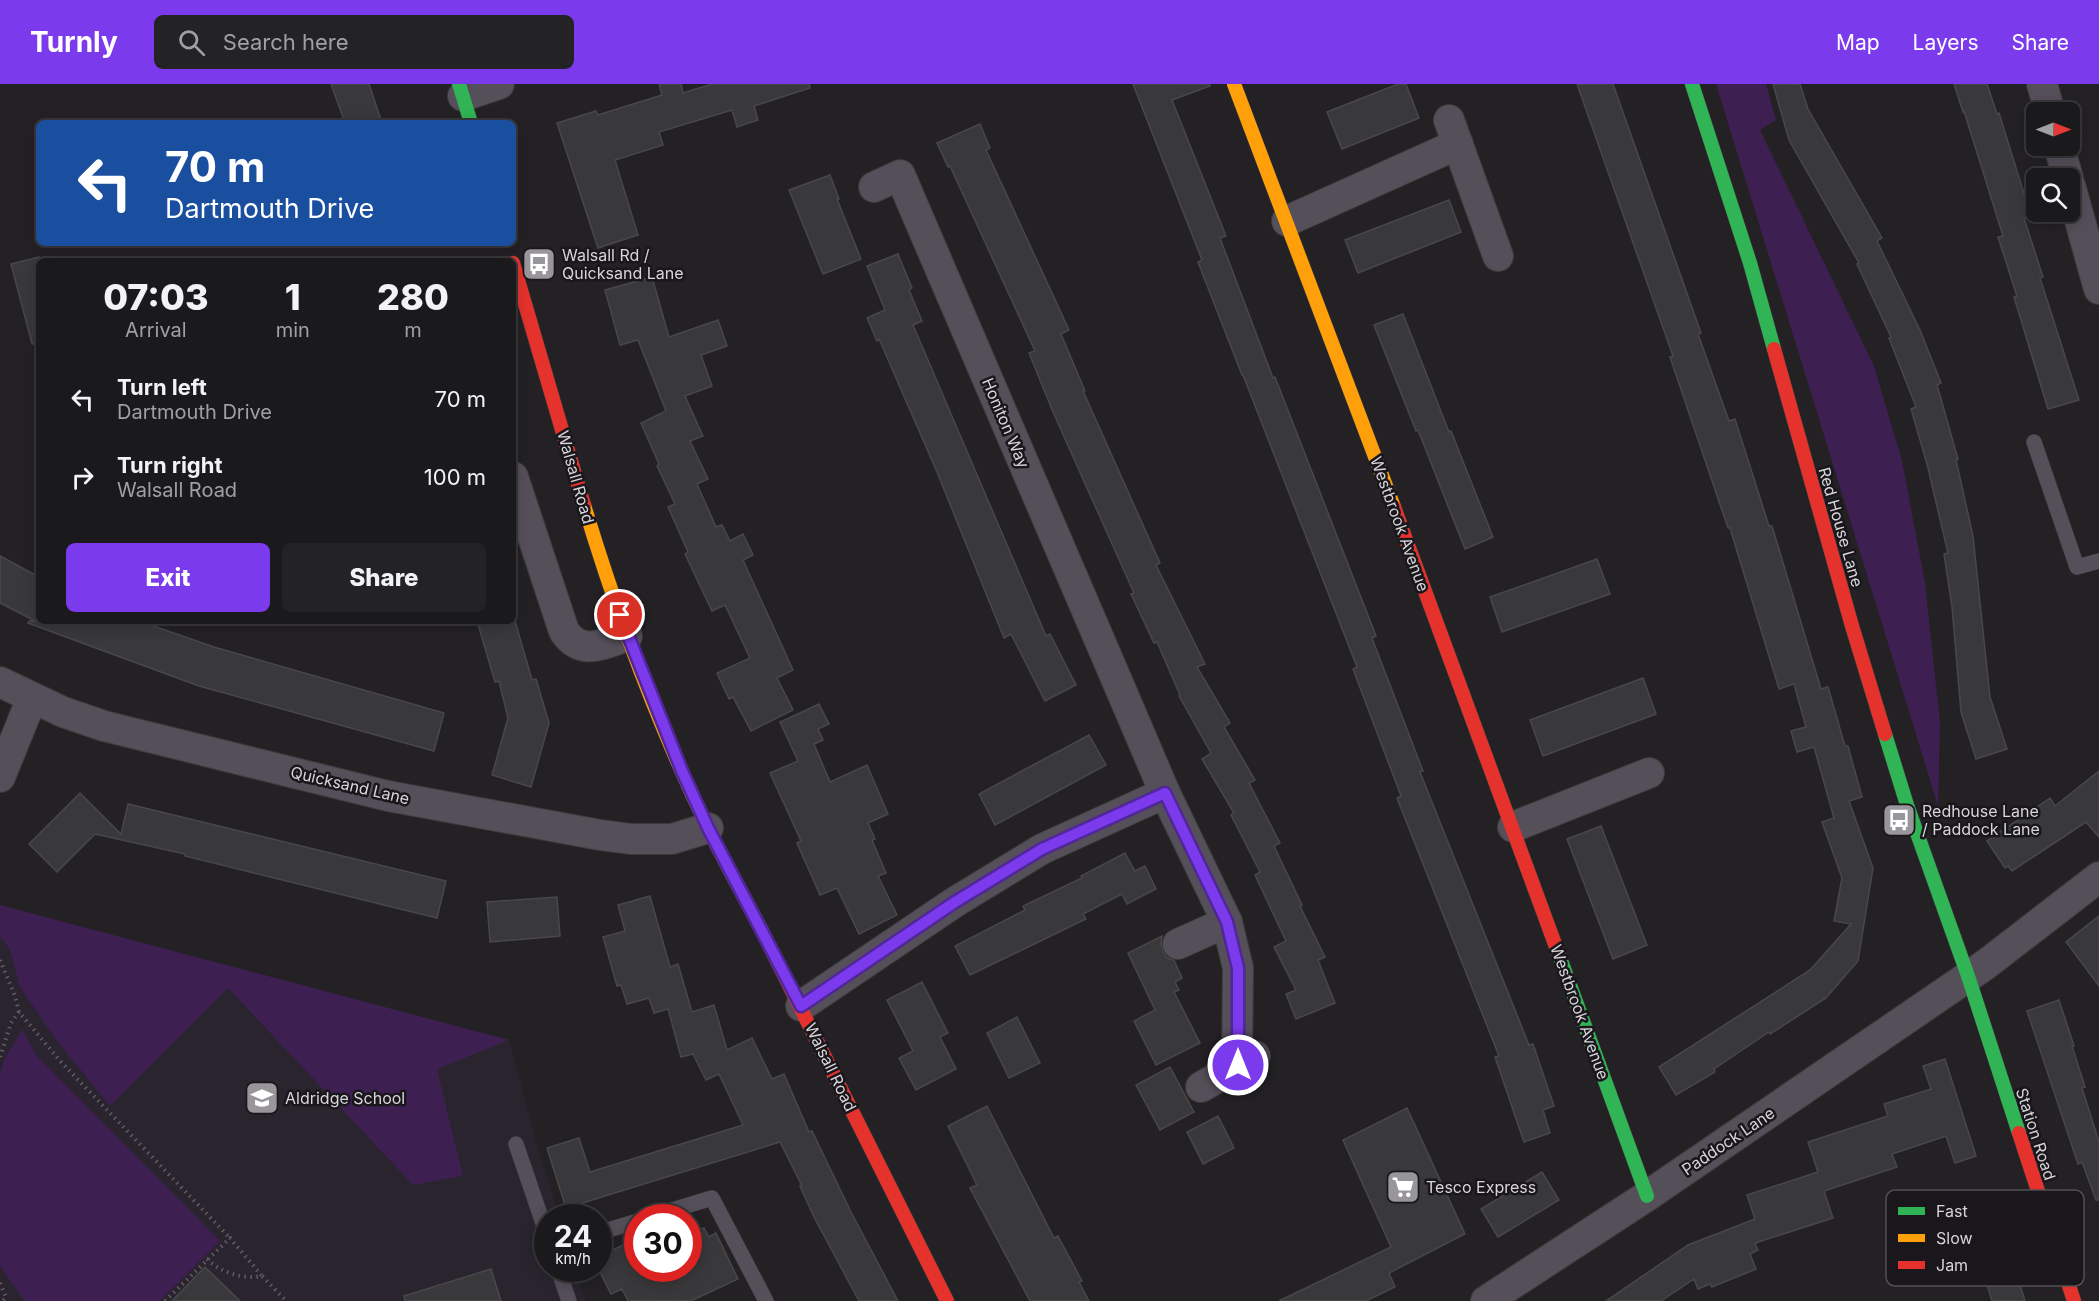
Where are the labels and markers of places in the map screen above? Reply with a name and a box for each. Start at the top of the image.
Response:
place label: Walsall Rd / Quicksand Lane [562,245,683,283]
bus stop icon: Walsall Rd / Quicksand Lane [521,246,557,282]
pin [594,589,645,640]
place label: Redhouse Lane / Paddock Lane [1922,801,2040,839]
bus stop icon: Redhouse Lane / Paddock Lane [1881,802,1917,838]
school or university icon: Aldridge School [244,1080,280,1116]
place label: Aldridge School [285,1088,405,1108]
supermarket icon: Tesco Express [1385,1169,1421,1205]
place label: Tesco Express [1426,1177,1536,1197]

